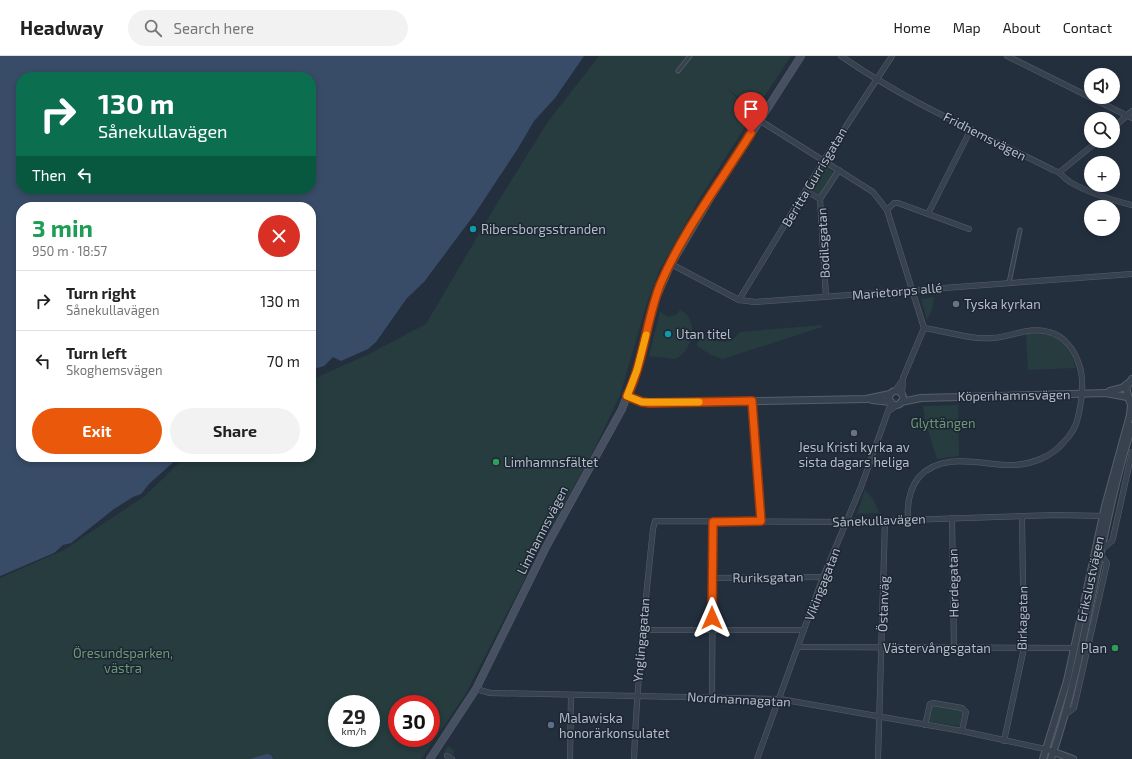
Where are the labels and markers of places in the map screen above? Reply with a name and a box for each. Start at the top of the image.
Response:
pin [734,92,768,133]
place label: Ribersborgsstranden [481,221,606,237]
marker: Ribersborgsstranden [468,224,478,234]
place label: Tyska kyrkan [964,296,1041,312]
marker: Tyska kyrkan [951,299,961,309]
place label: Utan titel [676,326,731,342]
marker: Utan titel [663,329,673,339]
marker: Jesu Kristi kyrka av sista dagars heliga [849,428,859,438]
place label: Jesu Kristi kyrka av sista dagars heliga [798,439,910,470]
place label: Limhamnsfältet [504,454,598,470]
marker: Limhamnsfältet [491,457,501,467]
place label: Plan [1081,640,1107,656]
marker: Plan [1110,643,1120,653]
place label: Malawiska honorärkonsulatet [559,710,670,741]
marker: Malawiska honorärkonsulatet [546,720,556,730]

